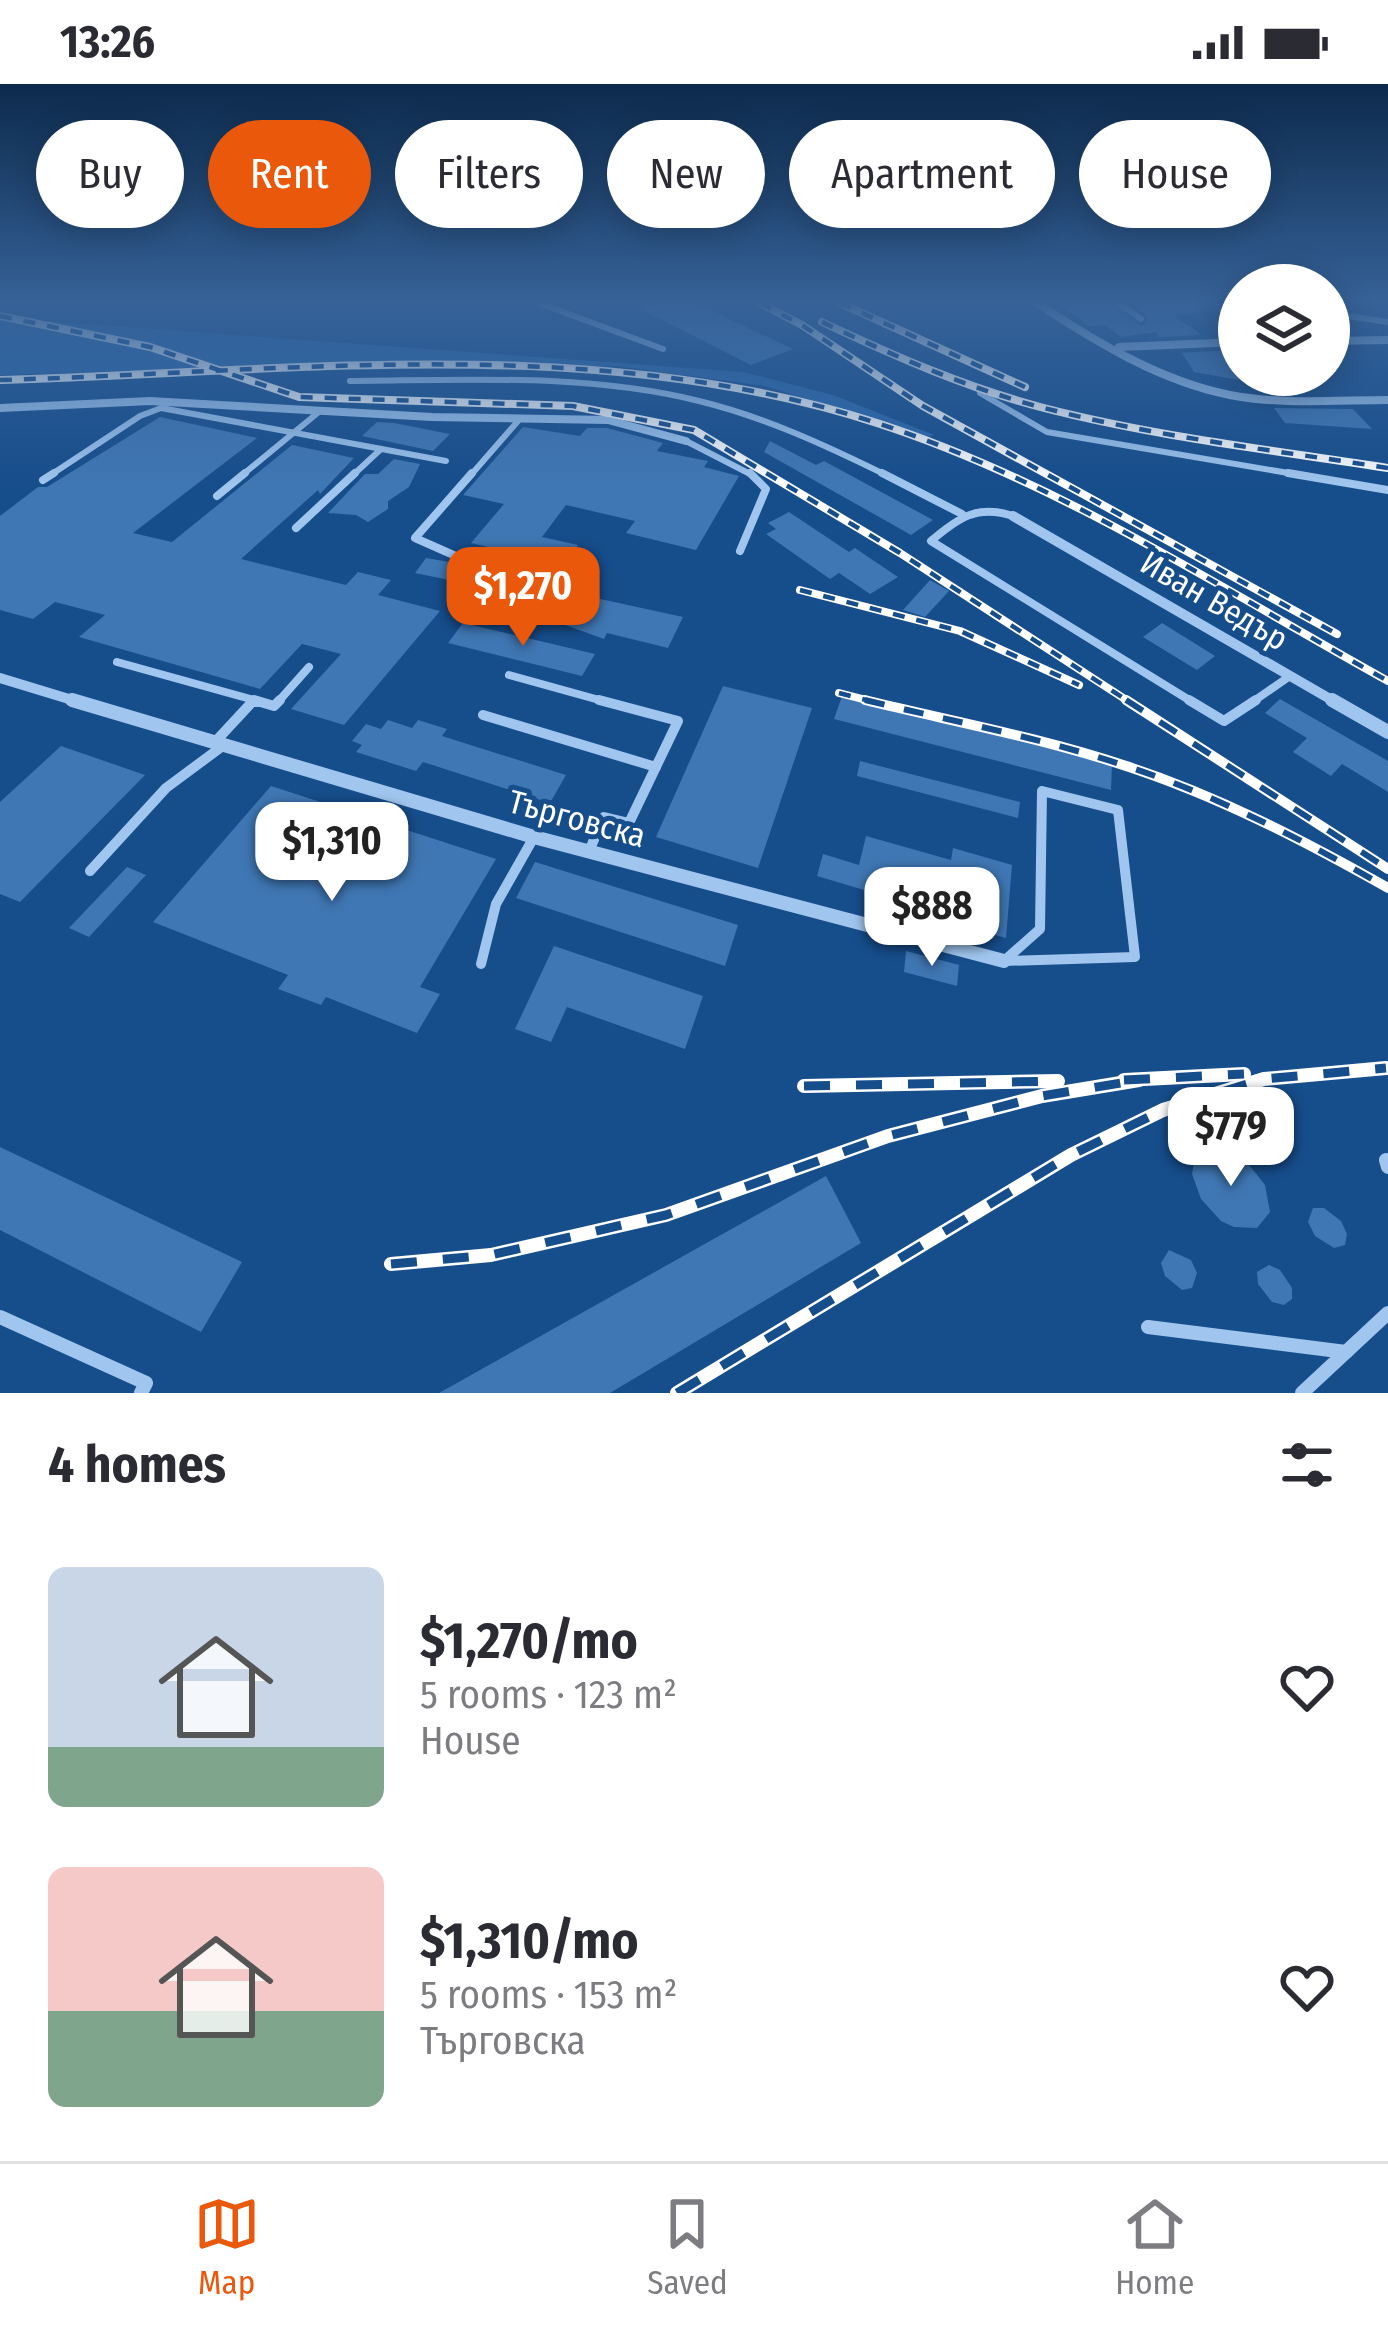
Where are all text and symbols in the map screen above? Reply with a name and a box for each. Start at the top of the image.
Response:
text: 13:26 [60,15,155,69]
chip: Buy [36,120,184,228]
chip: Rent [208,120,371,228]
chip: Filters [395,120,583,228]
chip: New [607,120,765,228]
chip: Apartment [789,120,1055,228]
chip: House [1079,120,1271,228]
map controls [1218,264,1350,396]
button: layers [1218,264,1350,396]
street label: Иван Ведър [1133,543,1295,659]
pin: $1,270 [425,547,621,649]
text: $1,270 [474,563,572,609]
street label: Търговска [504,782,650,856]
pin: $1,310 [234,802,430,904]
text: $1,310 [282,818,382,864]
pin: $888 [861,867,1003,969]
text: $888 [891,883,973,929]
pin: $779 [1160,1087,1302,1189]
text: $779 [1195,1103,1267,1149]
icon: filters [1274,1432,1340,1498]
text: 4 homes [48,1434,226,1496]
text: $1,270/mo [420,1610,638,1672]
icon: home [144,1615,288,1759]
icon: heart [1274,1654,1340,1720]
text: 5 rooms · 123 m² [420,1672,677,1718]
text: House [420,1718,520,1764]
text: $1,310/mo [420,1910,639,1972]
icon: home [144,1915,288,2059]
icon: heart [1274,1954,1340,2020]
text: 5 rooms · 153 m² [420,1972,677,2018]
text: Търговска [420,2018,586,2064]
tab: Map [194,2191,260,2303]
tab: Saved [647,2191,728,2303]
tab: Home [1115,2191,1194,2303]

